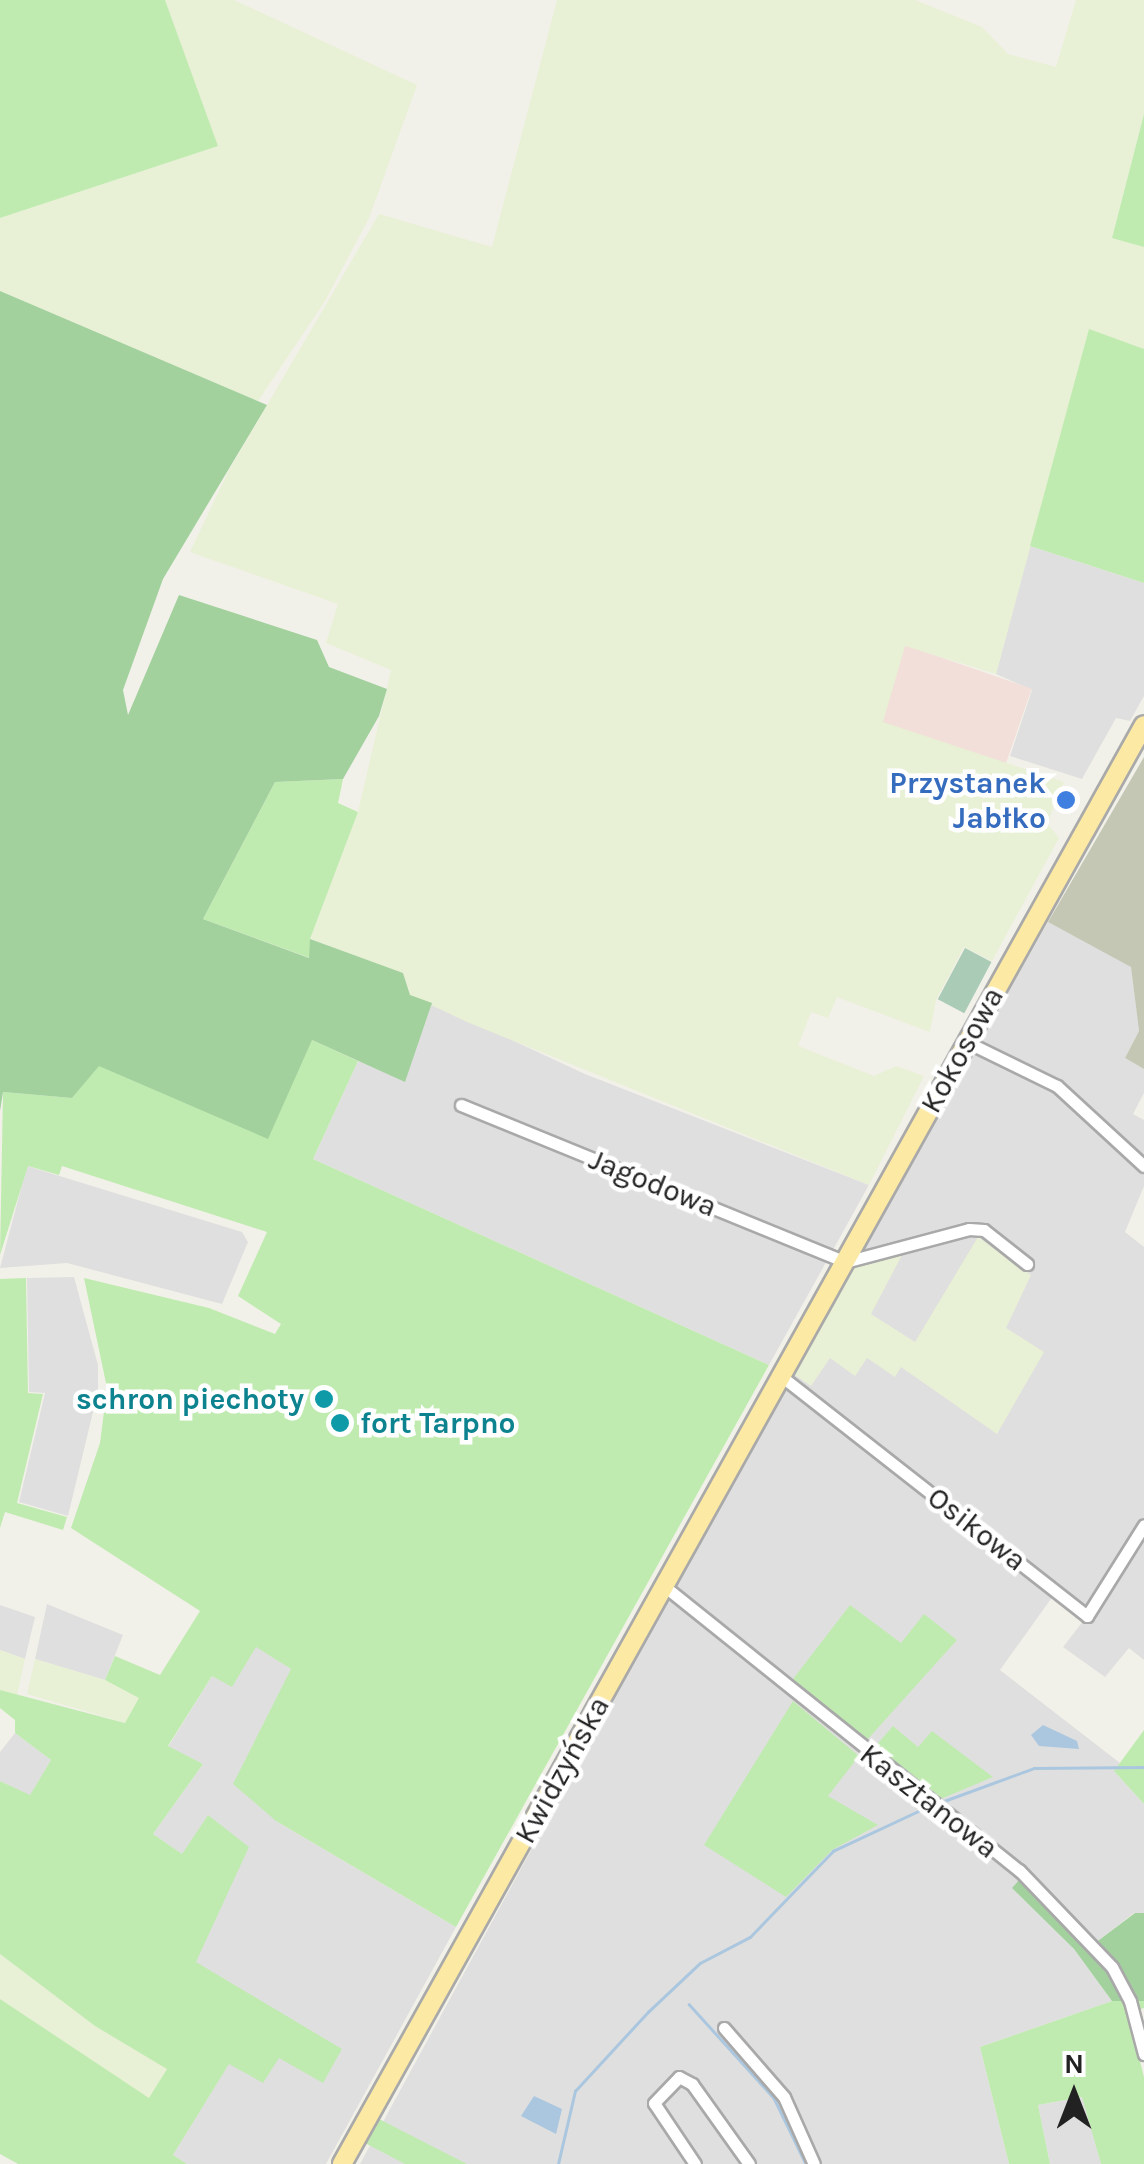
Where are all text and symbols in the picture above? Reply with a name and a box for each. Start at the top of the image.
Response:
place label: Przystanek Jabłko [889,765,1046,836]
marker: Przystanek Jabłko [1055,789,1077,811]
street label: Kokosowa [913,981,1011,1119]
street label: Jagodowa [584,1141,722,1225]
place label: schron piechoty [76,1381,304,1417]
marker: schron piechoty [313,1388,335,1410]
place label: fort Tarpno [360,1405,516,1441]
marker: fort Tarpno [329,1412,351,1434]
street label: Osikowa [920,1479,1034,1579]
street label: Kwidzyńska [507,1690,617,1850]
street label: Kasztanowa [853,1736,1005,1866]
north arrow [1024,2044,1124,2144]
text: N [1064,2047,1084,2080]

